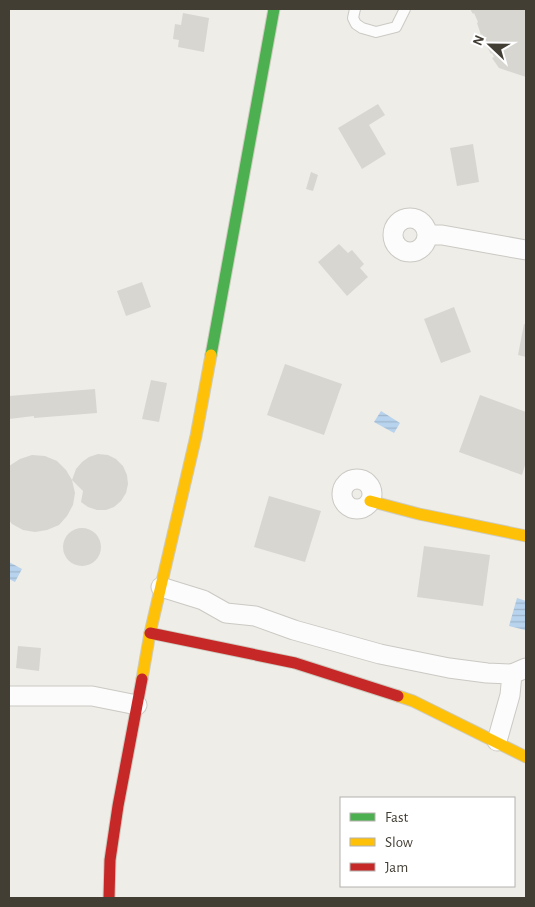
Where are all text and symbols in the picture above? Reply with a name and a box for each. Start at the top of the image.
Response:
north arrow [465,20,515,70]
text: N [471,33,487,48]
legend [340,797,515,887]
text: Fast [385,810,409,825]
text: Slow [385,835,413,850]
text: Jam [385,860,408,875]

